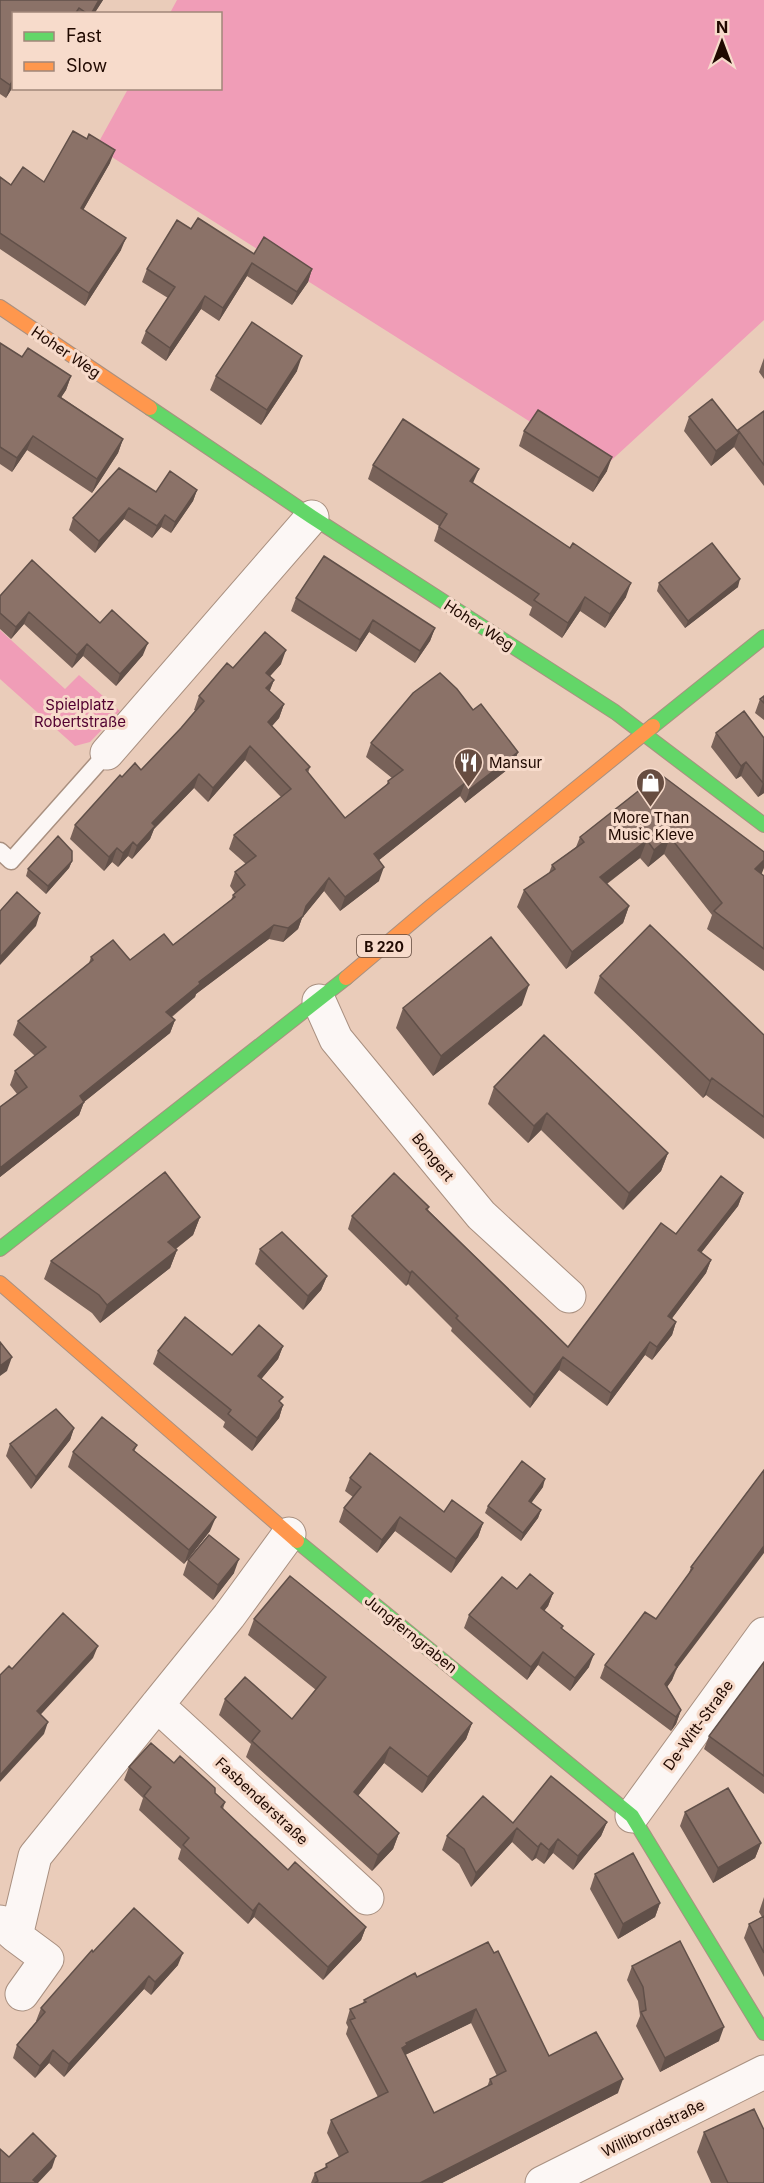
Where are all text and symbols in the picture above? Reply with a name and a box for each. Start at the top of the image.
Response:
legend [12,12,222,90]
north arrow [692,12,752,72]
text: N [716,17,728,37]
text: Fast [66,25,102,46]
text: Slow [66,55,107,76]
street label: Hoher Weg [28,322,104,382]
street label: Hoher Weg [440,595,518,655]
park label: Spielplatz Robertstraße [34,695,126,731]
restaurant icon: Mansur [452,746,484,788]
place label: Mansur [489,753,543,772]
shop icon: More Than Music Kleve [635,766,667,808]
place label: More Than Music Kleve [608,808,694,844]
road number: B 220 [357,935,411,957]
street label: Bongert [408,1129,458,1185]
street label: Jungferngraben [361,1591,461,1677]
street label: De-Witt-Straße [659,1676,737,1774]
street label: Fasbenderstraße [212,1753,312,1849]
street label: Willibrordstraße [598,2095,708,2161]

